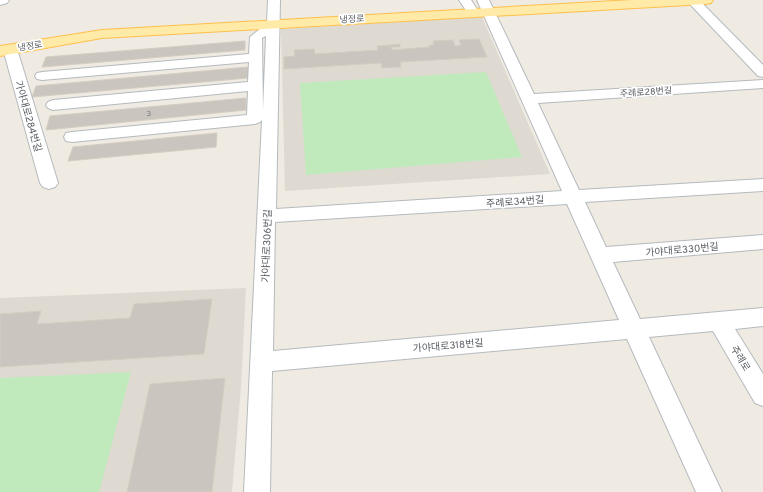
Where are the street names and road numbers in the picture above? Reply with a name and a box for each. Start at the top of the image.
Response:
street label: 냉정로 [339,13,365,26]
street label: 냉정로 [17,39,43,54]
street label: 가야대로284번길 [11,79,44,154]
street label: 주례로28번길 [620,85,673,100]
street label: 주례로34번길 [486,194,545,211]
street label: 가야대로306번길 [260,209,275,283]
street label: 가야대로330번길 [645,241,719,260]
street label: 가야대로318번길 [412,337,484,356]
street label: 주례로 [727,344,752,374]

